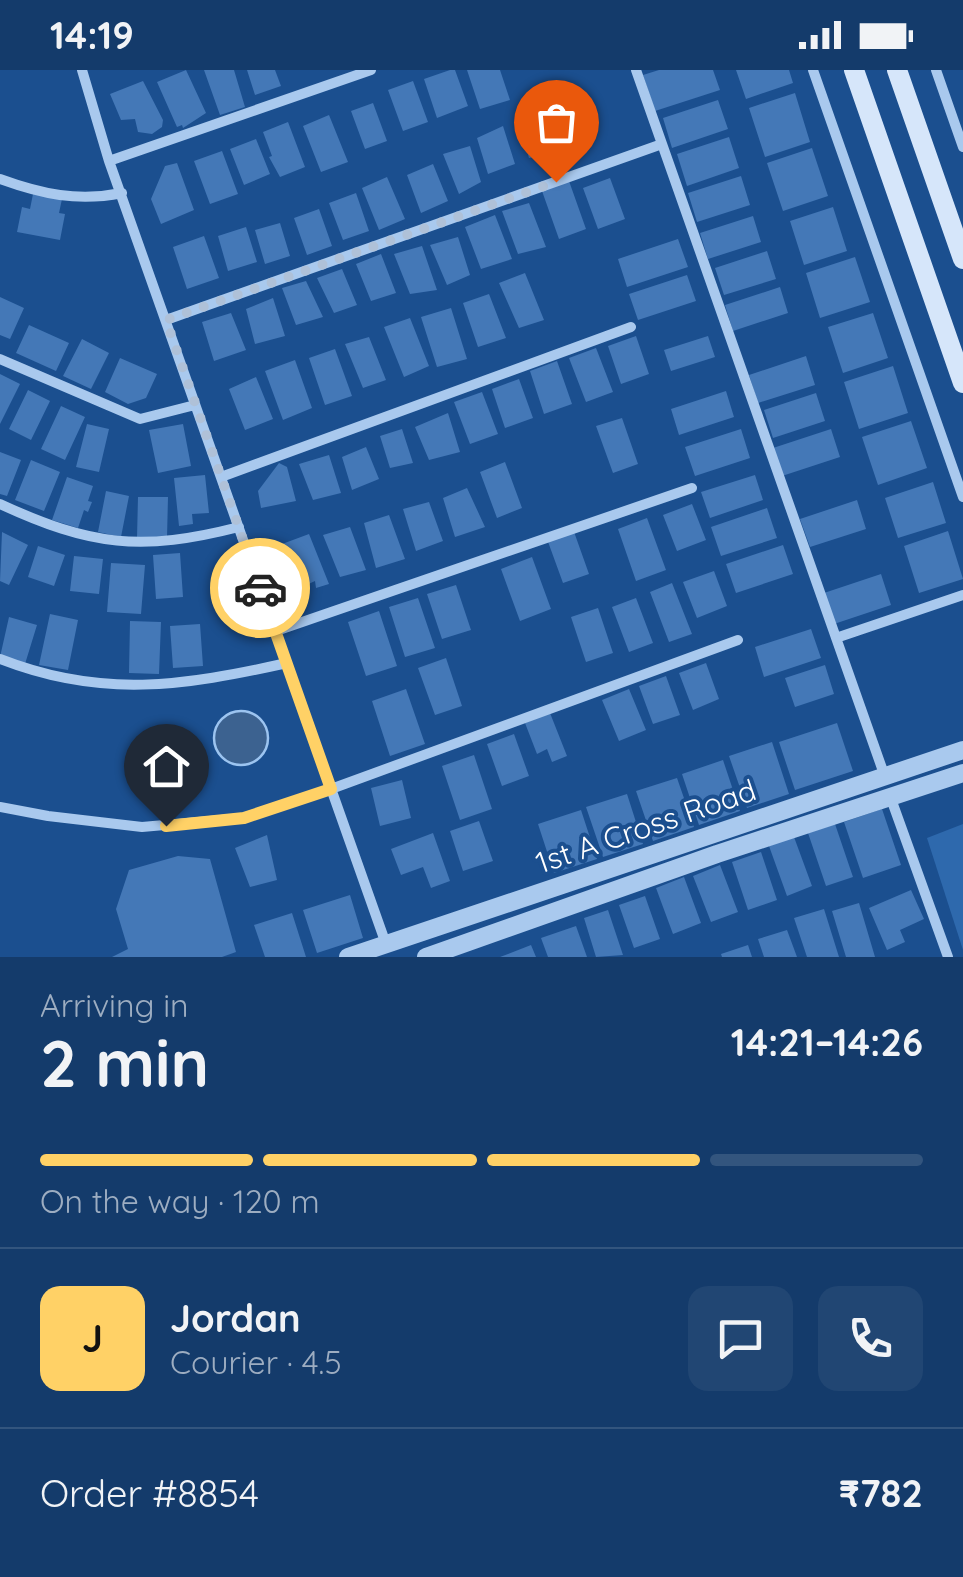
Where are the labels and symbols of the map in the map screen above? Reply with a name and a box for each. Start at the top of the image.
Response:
pin [514,80,599,183]
courier [210,538,310,638]
pin [124,724,209,827]
street label: 1st A Cross Road [531,771,761,882]

